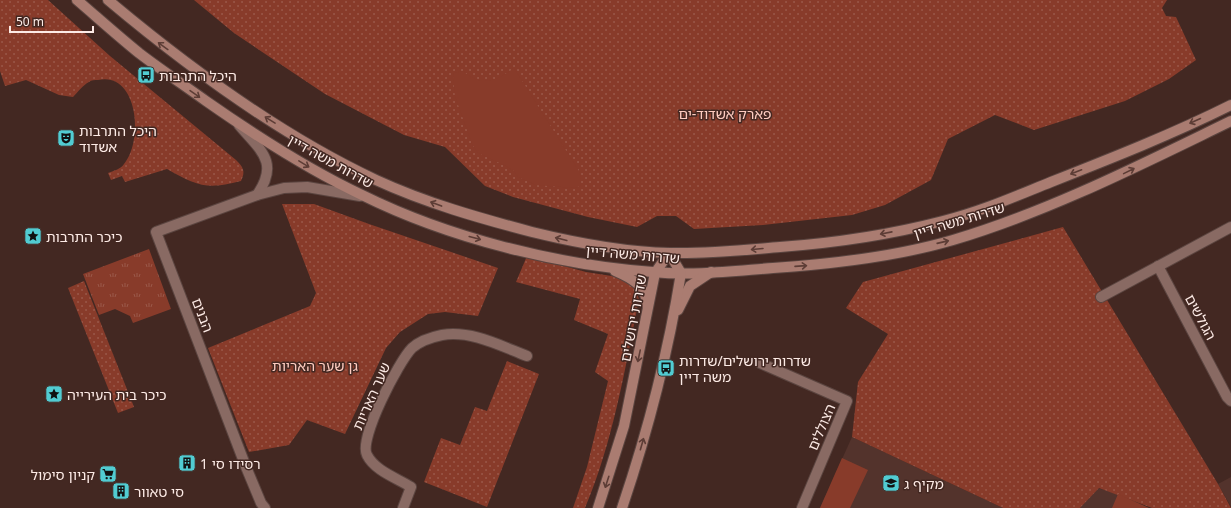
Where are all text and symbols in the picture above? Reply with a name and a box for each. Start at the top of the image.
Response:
scale bar [10,8,93,34]
text: 50 m [16,13,44,30]
one-way arrow [158,42,169,50]
bus stop icon: היכל התרבות [136,65,156,85]
place label: היכל התרבות [159,66,237,85]
one-way arrow [190,90,201,98]
park label: פארק אשדוד-ים [679,104,771,123]
one-way arrow [265,116,276,124]
one-way arrow [1190,118,1202,125]
place label: היכל התרבות אשדוד [79,121,157,156]
theatre icon: היכל התרבות אשדוד [56,128,76,148]
street label: שדרות משה דיין [285,130,377,192]
one-way arrow [298,161,310,169]
one-way arrow [1123,167,1135,174]
one-way arrow [1070,169,1082,177]
street label: שדרות משה דיין [911,197,1007,243]
one-way arrow [430,199,442,207]
place icon: כיכר התרבות [23,226,43,246]
place label: כיכר התרבות [46,227,122,246]
one-way arrow [880,230,893,238]
one-way arrow [555,234,568,242]
one-way arrow [468,235,481,242]
one-way arrow [936,238,949,246]
street label: שדרות משה דיין [585,240,681,268]
one-way arrow [751,245,764,253]
one-way arrow [794,263,807,270]
street label: שדרות ירושלים [615,273,651,363]
street label: הגולשים [1181,291,1221,343]
street label: הבנים [188,295,218,335]
one-way arrow [635,349,643,362]
place label: שדרות ירושלים/שדרות משה דיין [679,351,811,386]
park label: גן שער האריות [272,356,358,375]
bus stop icon: שדרות ירושלים/שדרות משה דיין [656,358,676,378]
street label: שער האריות [348,359,394,433]
place icon: כיכר בית העירייה [44,384,64,404]
place label: כיכר בית העירייה [67,385,167,404]
street label: הצוללים [803,401,839,453]
one-way arrow [639,438,646,451]
building icon: רסידו סי 1 [177,453,197,473]
place label: רסידו סי 1 [200,454,261,473]
supermarket icon: קניון סימול [98,464,118,484]
place label: קניון סימול [31,465,95,484]
school or university icon: מקיף ג [881,473,901,493]
place label: מקיף ג [904,474,944,493]
one-way arrow [603,476,611,488]
building icon: סי טאוור [111,481,131,501]
place label: סי טאוור [134,482,184,501]

